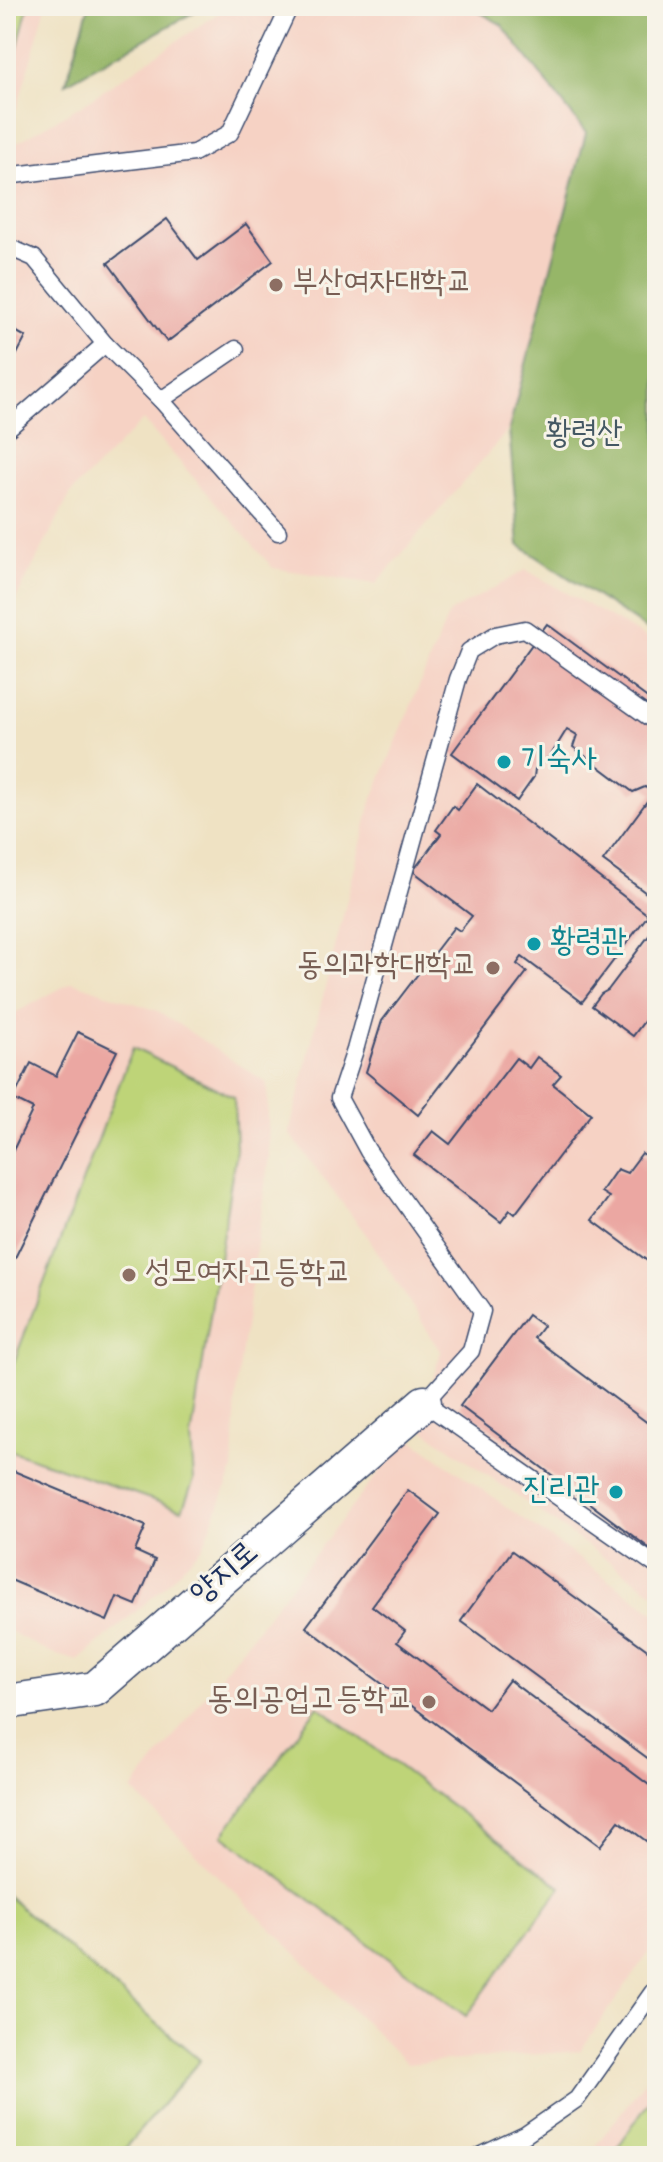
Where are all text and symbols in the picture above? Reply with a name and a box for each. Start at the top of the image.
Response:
place label: 부산여자대학교 [292,262,472,308]
marker: 부산여자대학교 [267,276,285,294]
park label: 황령산 [545,413,623,459]
place label: 기숙사 [520,739,597,785]
marker: 기숙사 [495,753,513,771]
place label: 황령관 [550,921,627,967]
marker: 황령관 [525,935,543,953]
place label: 동의과학대학교 [297,945,477,991]
marker: 동의과학대학교 [484,959,502,977]
place label: 성모여자고등학교 [145,1252,351,1298]
marker: 성모여자고등학교 [120,1266,138,1284]
place label: 진리관 [523,1469,600,1515]
marker: 진리관 [607,1483,625,1501]
street label: 양지로 [182,1532,270,1618]
place label: 동의공업고등학교 [207,1679,413,1725]
marker: 동의공업고등학교 [420,1693,438,1711]

